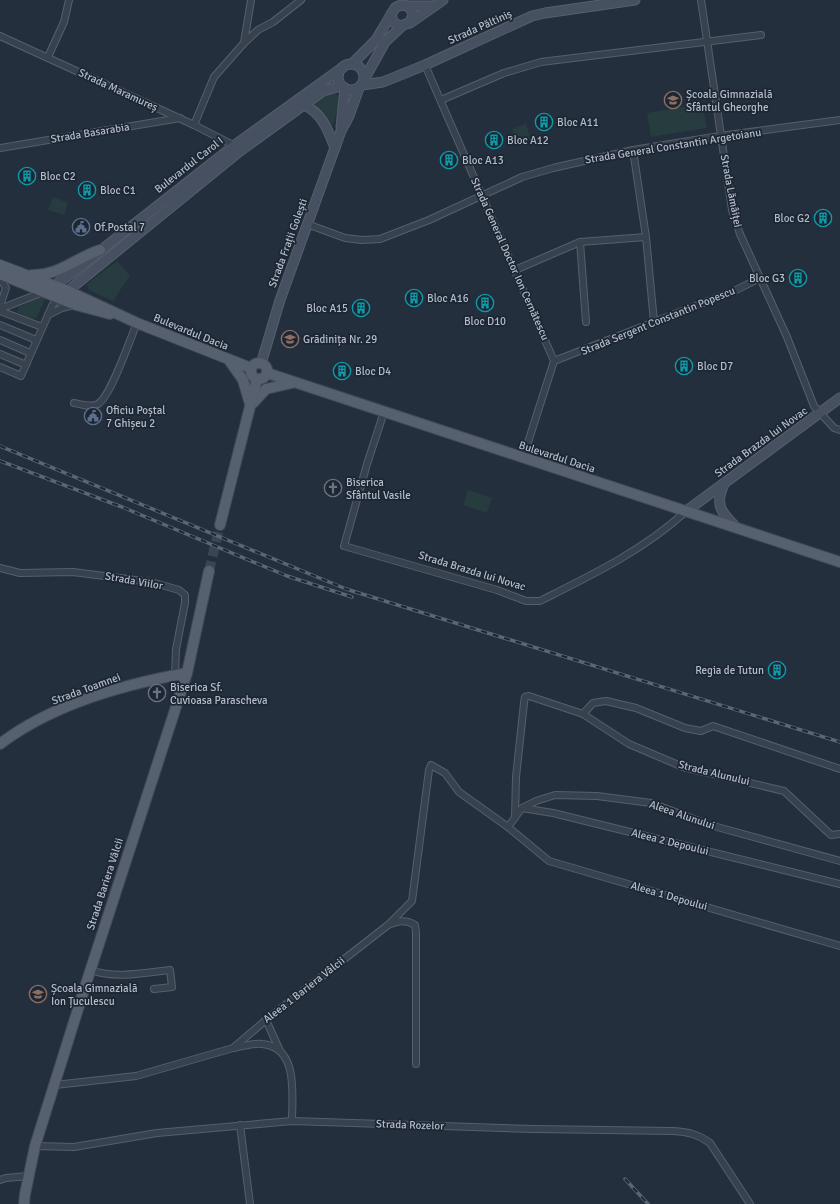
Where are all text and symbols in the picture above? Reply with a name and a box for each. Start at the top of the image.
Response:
street label: Strada Păltiniș [446,7,514,47]
street label: Strada Maramureș [76,66,160,114]
place label: Școala Gimnazială Sfântul Gheorghe [686,88,773,114]
school or university icon: Școala Gimnazială Sfântul Gheorghe [663,90,683,110]
building icon: Bloc A11 [534,112,554,132]
place label: Bloc A11 [557,116,599,129]
street label: Strada Basarabia [50,120,131,146]
street label: Strada General Constantin Argetoianu [584,126,762,166]
building icon: Bloc A12 [484,130,504,150]
street label: Bulevardul Carol I [152,134,226,196]
place label: Bloc A12 [507,134,549,147]
building icon: Bloc A13 [439,150,459,170]
street label: Strada Lămâiței [718,153,744,229]
place label: Bloc A13 [462,154,504,167]
building icon: Bloc C2 [17,166,37,186]
place label: Bloc C2 [40,170,76,183]
street label: Strada General Doctor Ion Cernătescu [468,176,552,342]
building icon: Bloc C1 [77,180,97,200]
place label: Bloc C1 [100,184,136,197]
street label: Strada Frații Golești [266,197,310,289]
building icon: Bloc G2 [813,208,833,228]
place label: Bloc G2 [774,212,810,225]
public building icon: Of.Postal 7 [71,217,91,237]
place label: Of.Postal 7 [94,221,145,234]
building icon: Bloc G3 [788,268,808,288]
place label: Bloc G3 [749,272,785,285]
street label: Strada Sergent Constantin Popescu [579,284,737,358]
building icon: Bloc A16 [404,288,424,308]
place label: Bloc A16 [427,292,469,305]
building icon: Bloc D10 [475,293,495,313]
building icon: Bloc A15 [351,298,371,318]
place label: Bloc A15 [306,302,348,315]
street label: Bulevardul Dacia [152,311,231,353]
place label: Bloc D10 [464,315,506,328]
school or university icon: Grădinița Nr. 29 [280,329,300,349]
place label: Grădinița Nr. 29 [303,333,377,346]
building icon: Bloc D7 [674,356,694,376]
place label: Bloc D7 [697,360,733,373]
building icon: Bloc D4 [332,361,352,381]
place label: Bloc D4 [355,365,391,378]
place label: Oficiu Poștal 7 Ghișeu 2 [106,404,166,430]
street label: Strada Brazda lui Novac [712,404,810,480]
public building icon: Oficiu Poștal 7 Ghișeu 2 [83,406,103,426]
street label: Bulevardul Dacia [517,439,597,476]
place label: Biserica Sfântul Vasile [346,476,411,502]
church icon: Biserica Sfântul Vasile [323,478,343,498]
street label: Strada Brazda lui Novac [417,549,527,593]
street label: Strada Viilor [104,570,164,592]
building icon: Regia de Tutun [767,660,787,680]
place label: Regia de Tutun [695,664,764,677]
street label: Strada Toamnei [50,671,122,707]
place label: Biserica Sf. Cuvioasa Parascheva [170,681,268,707]
church icon: Biserica Sf. Cuvioasa Parascheva [147,683,167,703]
street label: Strada Alunului [677,758,751,788]
street label: Aleea Alunului [647,798,717,832]
street label: Aleea 2 Depoului [630,826,710,858]
street label: Strada Bariera Vâlcii [84,836,126,932]
street label: Aleea 1 Depoului [629,879,709,913]
street label: Aleea 1 Bariera Vâlcii [261,954,347,1026]
place label: Școala Gimnazială Ion Țuculescu [51,982,138,1008]
school or university icon: Școala Gimnazială Ion Țuculescu [28,984,48,1004]
street label: Strada Rozelor [376,1117,444,1133]

